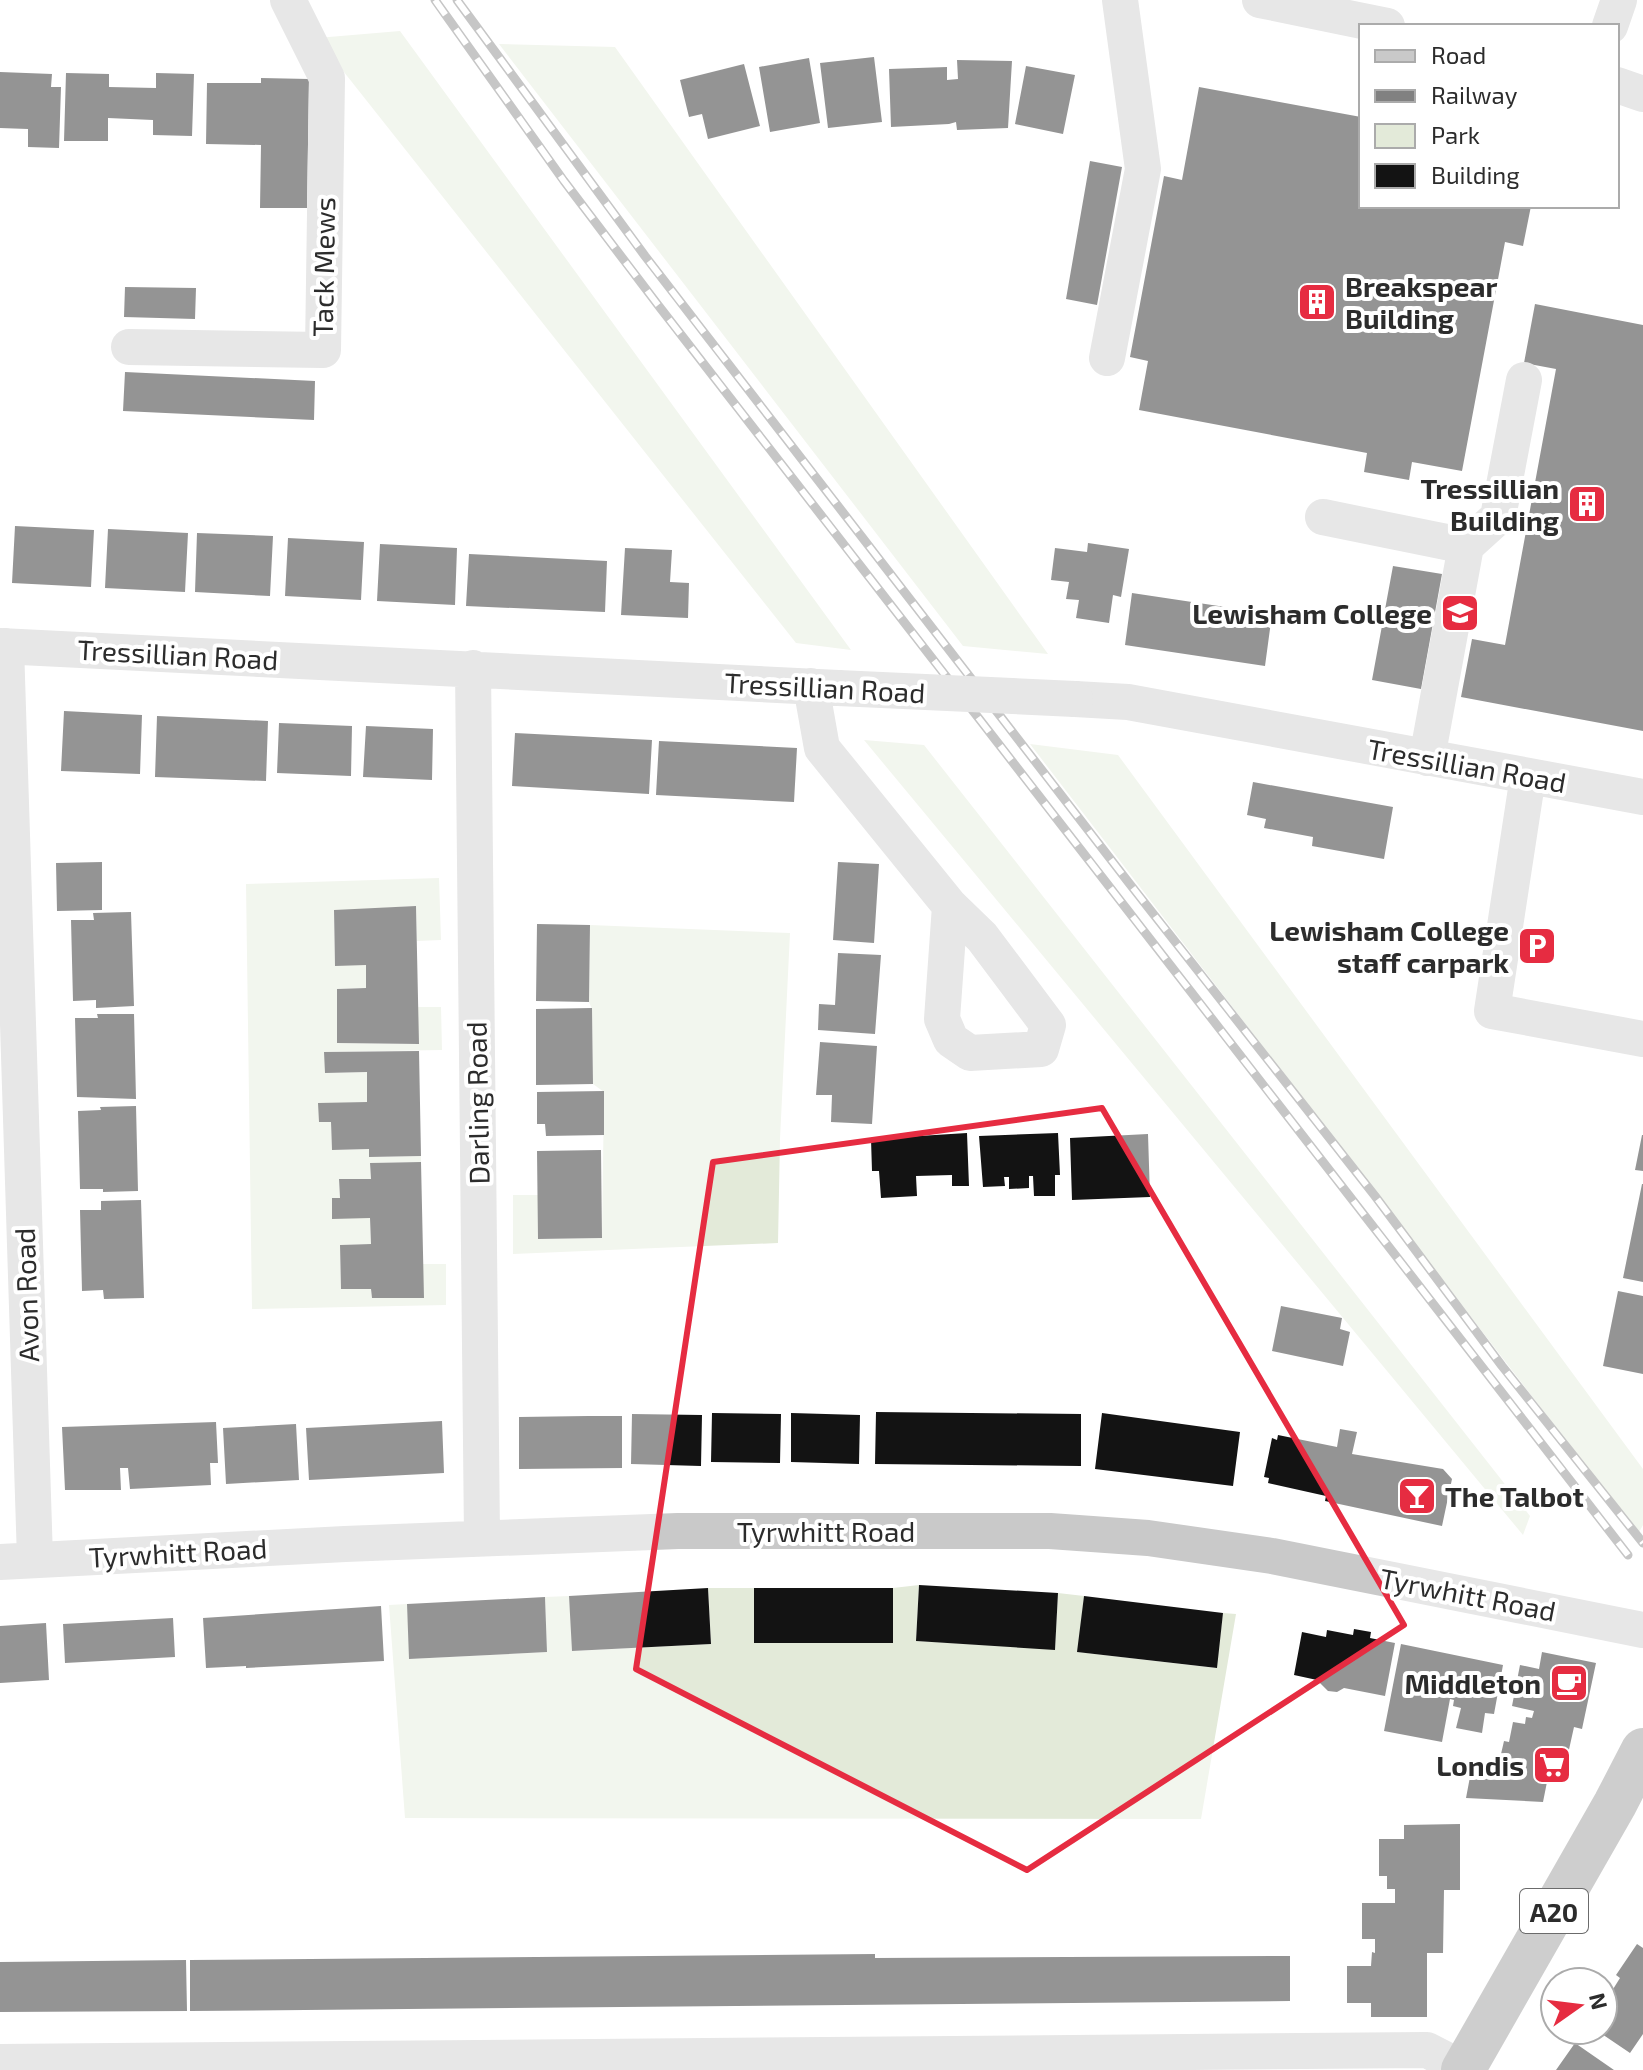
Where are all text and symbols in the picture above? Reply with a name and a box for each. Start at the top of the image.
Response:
legend [1359,24,1619,208]
text: Road [1431,40,1486,69]
text: Railway [1431,80,1518,109]
text: Park [1431,120,1480,149]
text: Building [1431,160,1520,189]
street label: Tack Mews [305,197,341,337]
place label: Breakspear Building [1345,269,1497,335]
building icon: Breakspear Building [1296,281,1338,323]
place label: Tressillian Building [1420,471,1559,537]
building icon: Tressillian Building [1566,483,1608,525]
school or university icon: Lewisham College [1439,592,1481,634]
place label: Lewisham College [1192,596,1432,630]
street label: Tressillian Road [77,632,279,676]
street label: Tressillian Road [724,665,926,709]
street label: Tressillian Road [1365,731,1569,799]
place label: Lewisham College staff carpark [1269,913,1509,979]
parking icon: Lewisham College staff carpark [1516,925,1558,967]
street label: Darling Road [459,1021,495,1185]
street label: Avon Road [7,1227,45,1363]
bar icon: The Talbot [1396,1475,1438,1517]
place label: The Talbot [1445,1479,1584,1513]
street label: Tyrwhitt Road [737,1514,915,1548]
street label: Tyrwhitt Road [88,1530,268,1574]
street label: Tyrwhitt Road [1377,1560,1559,1628]
cafe icon: Middleton [1548,1662,1590,1704]
place label: Middleton [1404,1666,1541,1700]
supermarket icon: Londis [1531,1744,1573,1786]
place label: Londis [1436,1748,1524,1782]
road number: A20 [1520,1889,1588,1933]
north arrow [1539,1966,1619,2046]
text: N [1585,1990,1614,2012]

